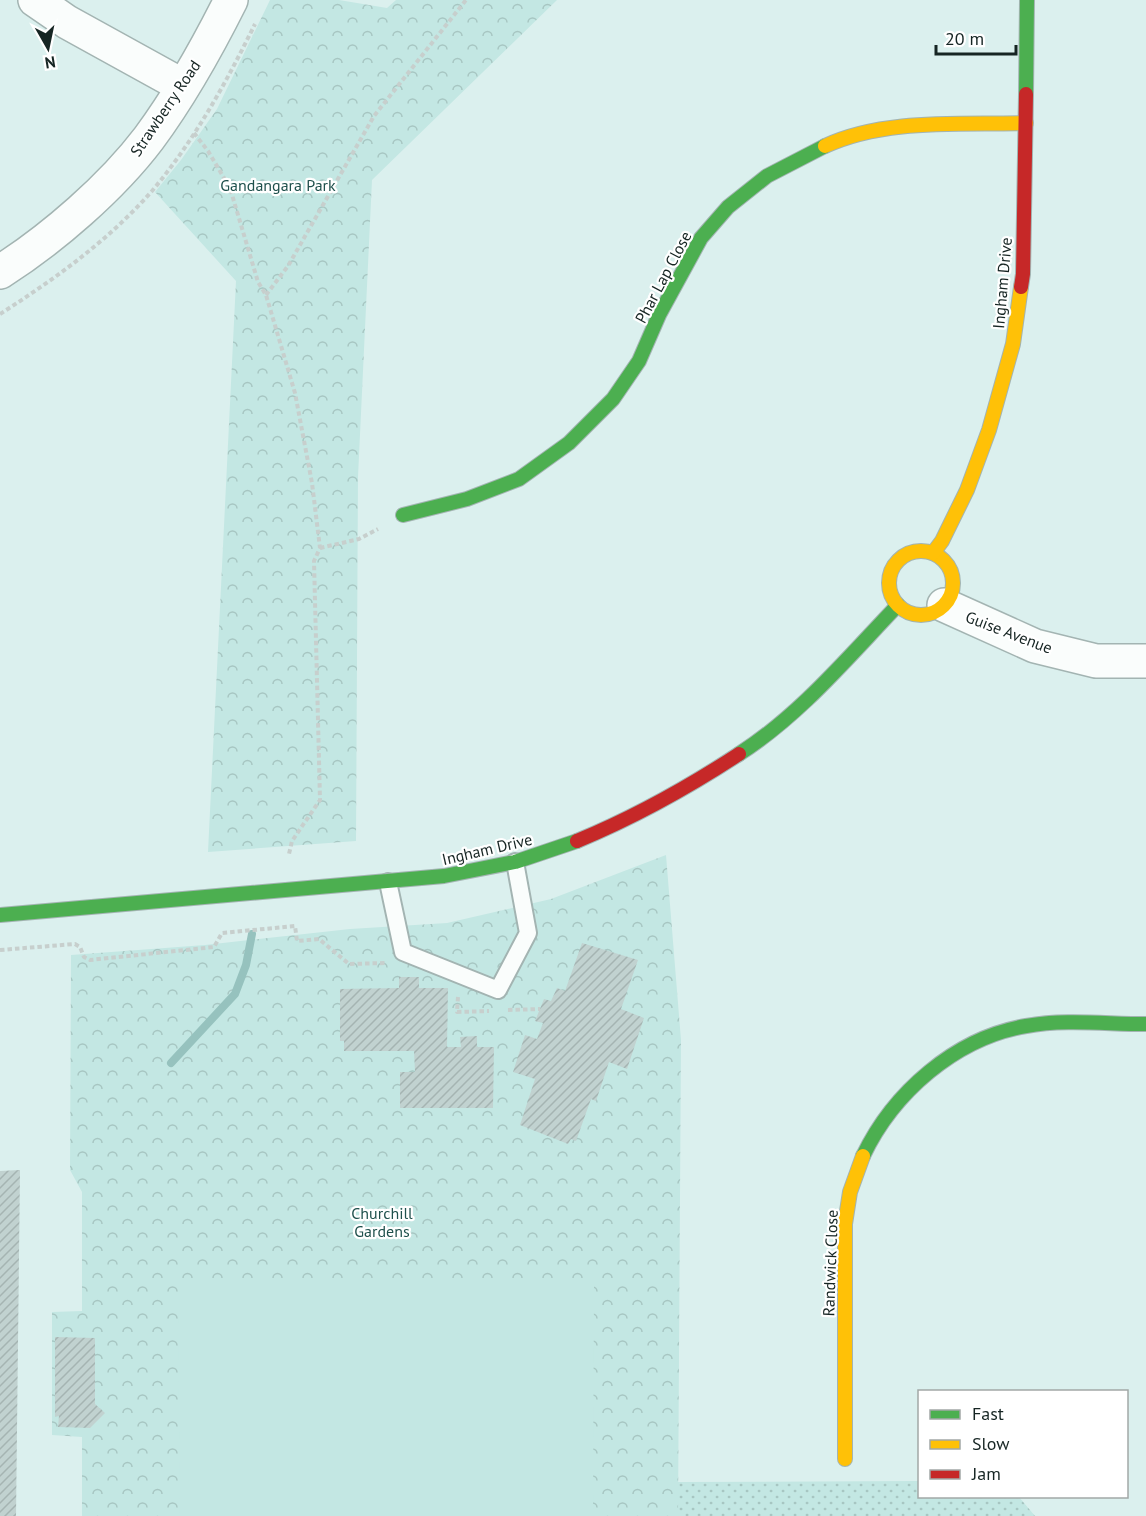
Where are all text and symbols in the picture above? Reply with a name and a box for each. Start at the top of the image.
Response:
north arrow [18,18,78,78]
scale bar [936,18,1016,56]
text: 20 m [945,27,984,50]
text: N [44,52,57,74]
street label: Strawberry Road [125,56,205,160]
park label: Gandangara Park [220,175,336,195]
street label: Phar Lap Close [630,228,696,326]
street label: Ingham Drive [988,236,1016,330]
street label: Guise Avenue [963,606,1055,658]
street label: Ingham Drive [440,829,534,869]
park label: Churchill Gardens [351,1203,413,1241]
street label: Randwick Close [818,1209,842,1317]
legend [918,1390,1128,1498]
text: Fast [972,1402,1004,1425]
text: Slow [972,1432,1010,1455]
text: Jam [971,1462,1001,1485]

